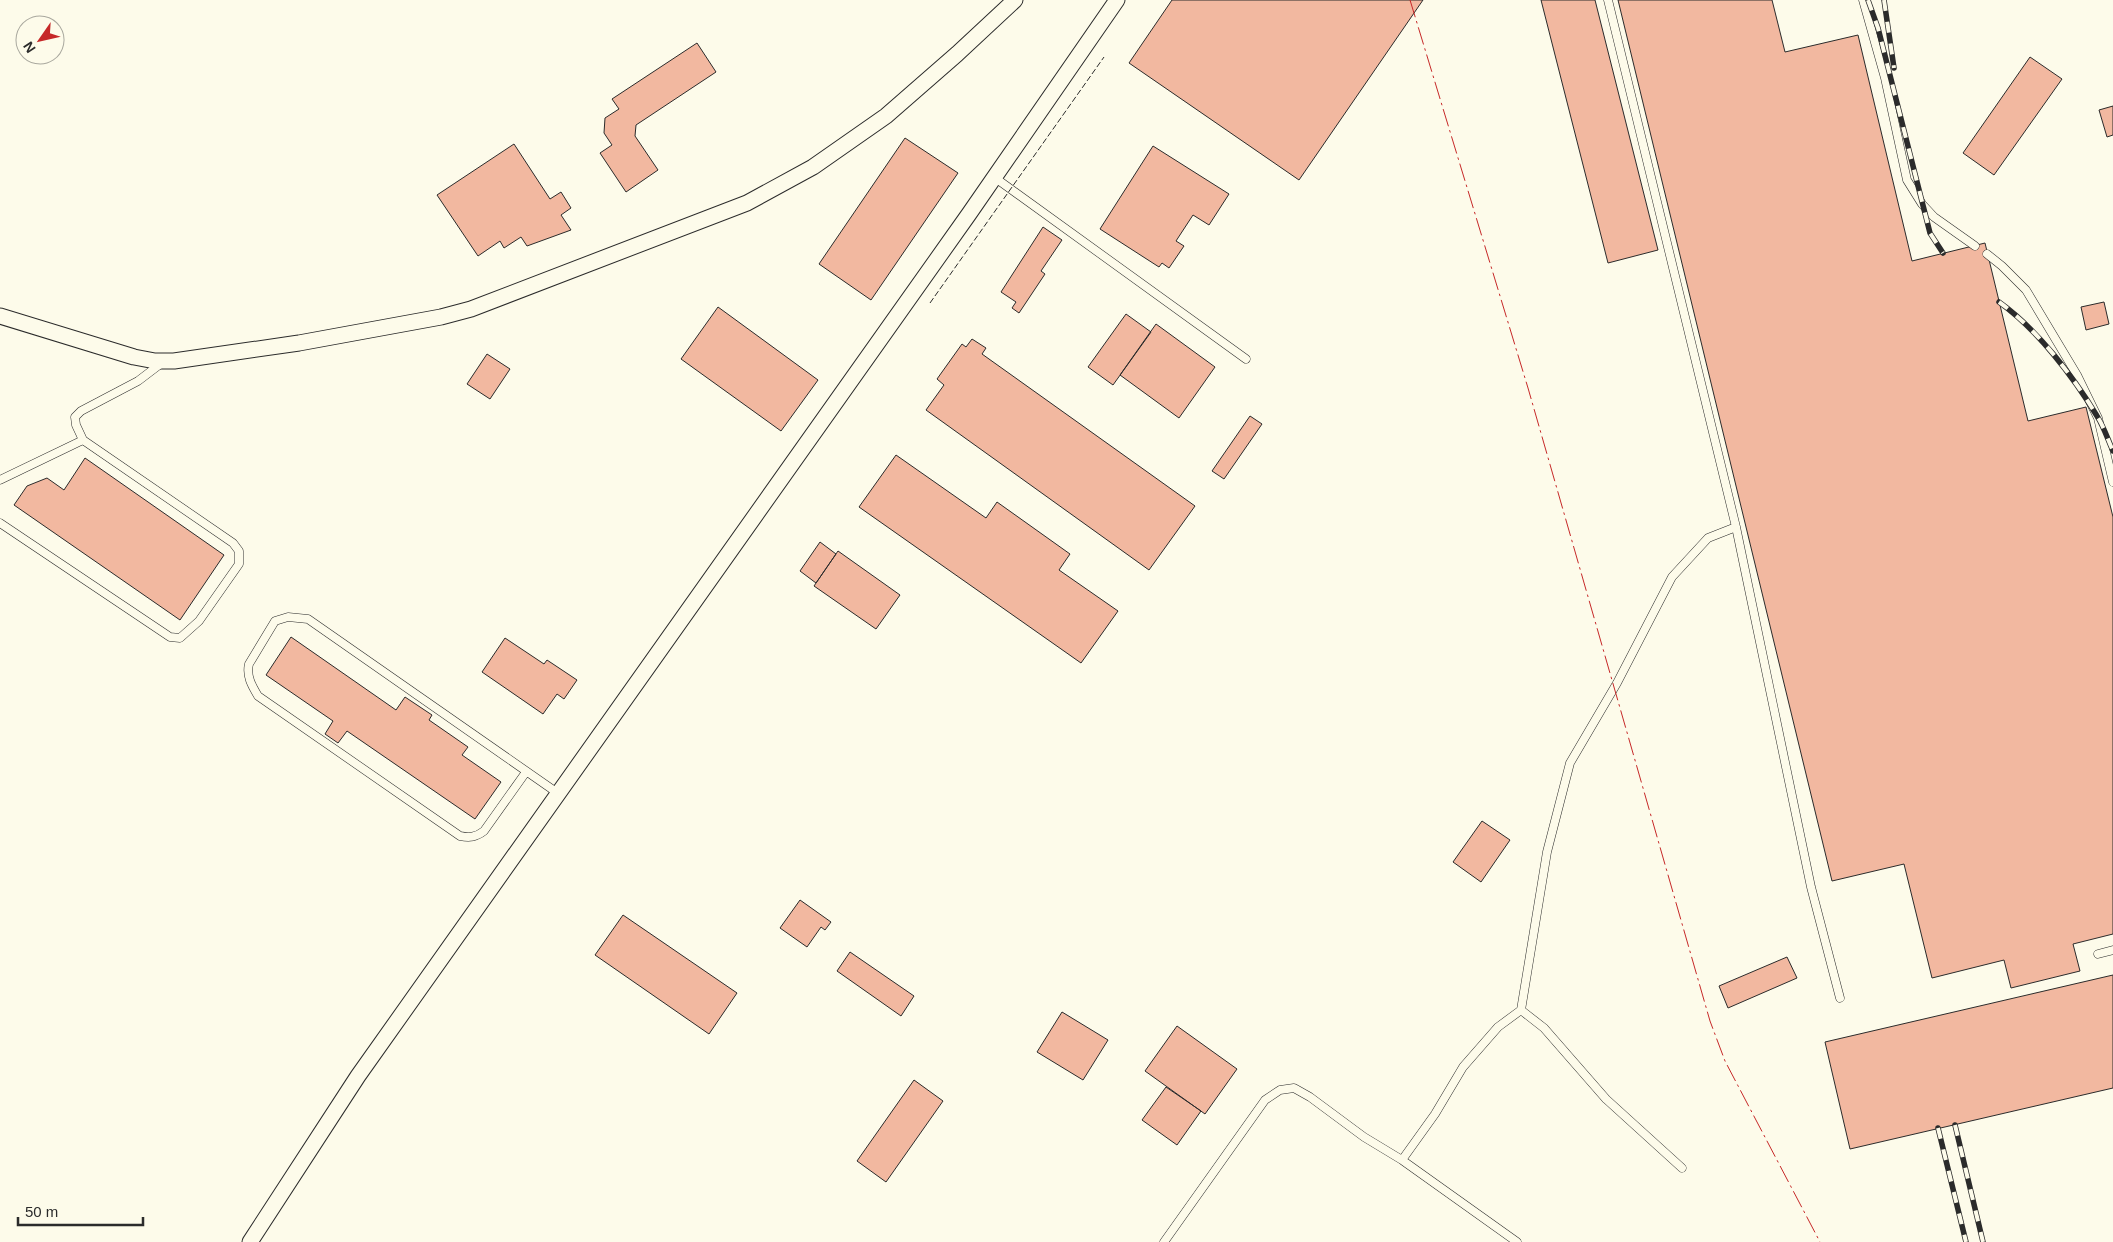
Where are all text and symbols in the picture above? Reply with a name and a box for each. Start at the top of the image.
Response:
north arrow [15,15,65,65]
text: N [20,39,39,56]
scale bar [18,1194,142,1226]
text: 50 m [25,1203,58,1220]

